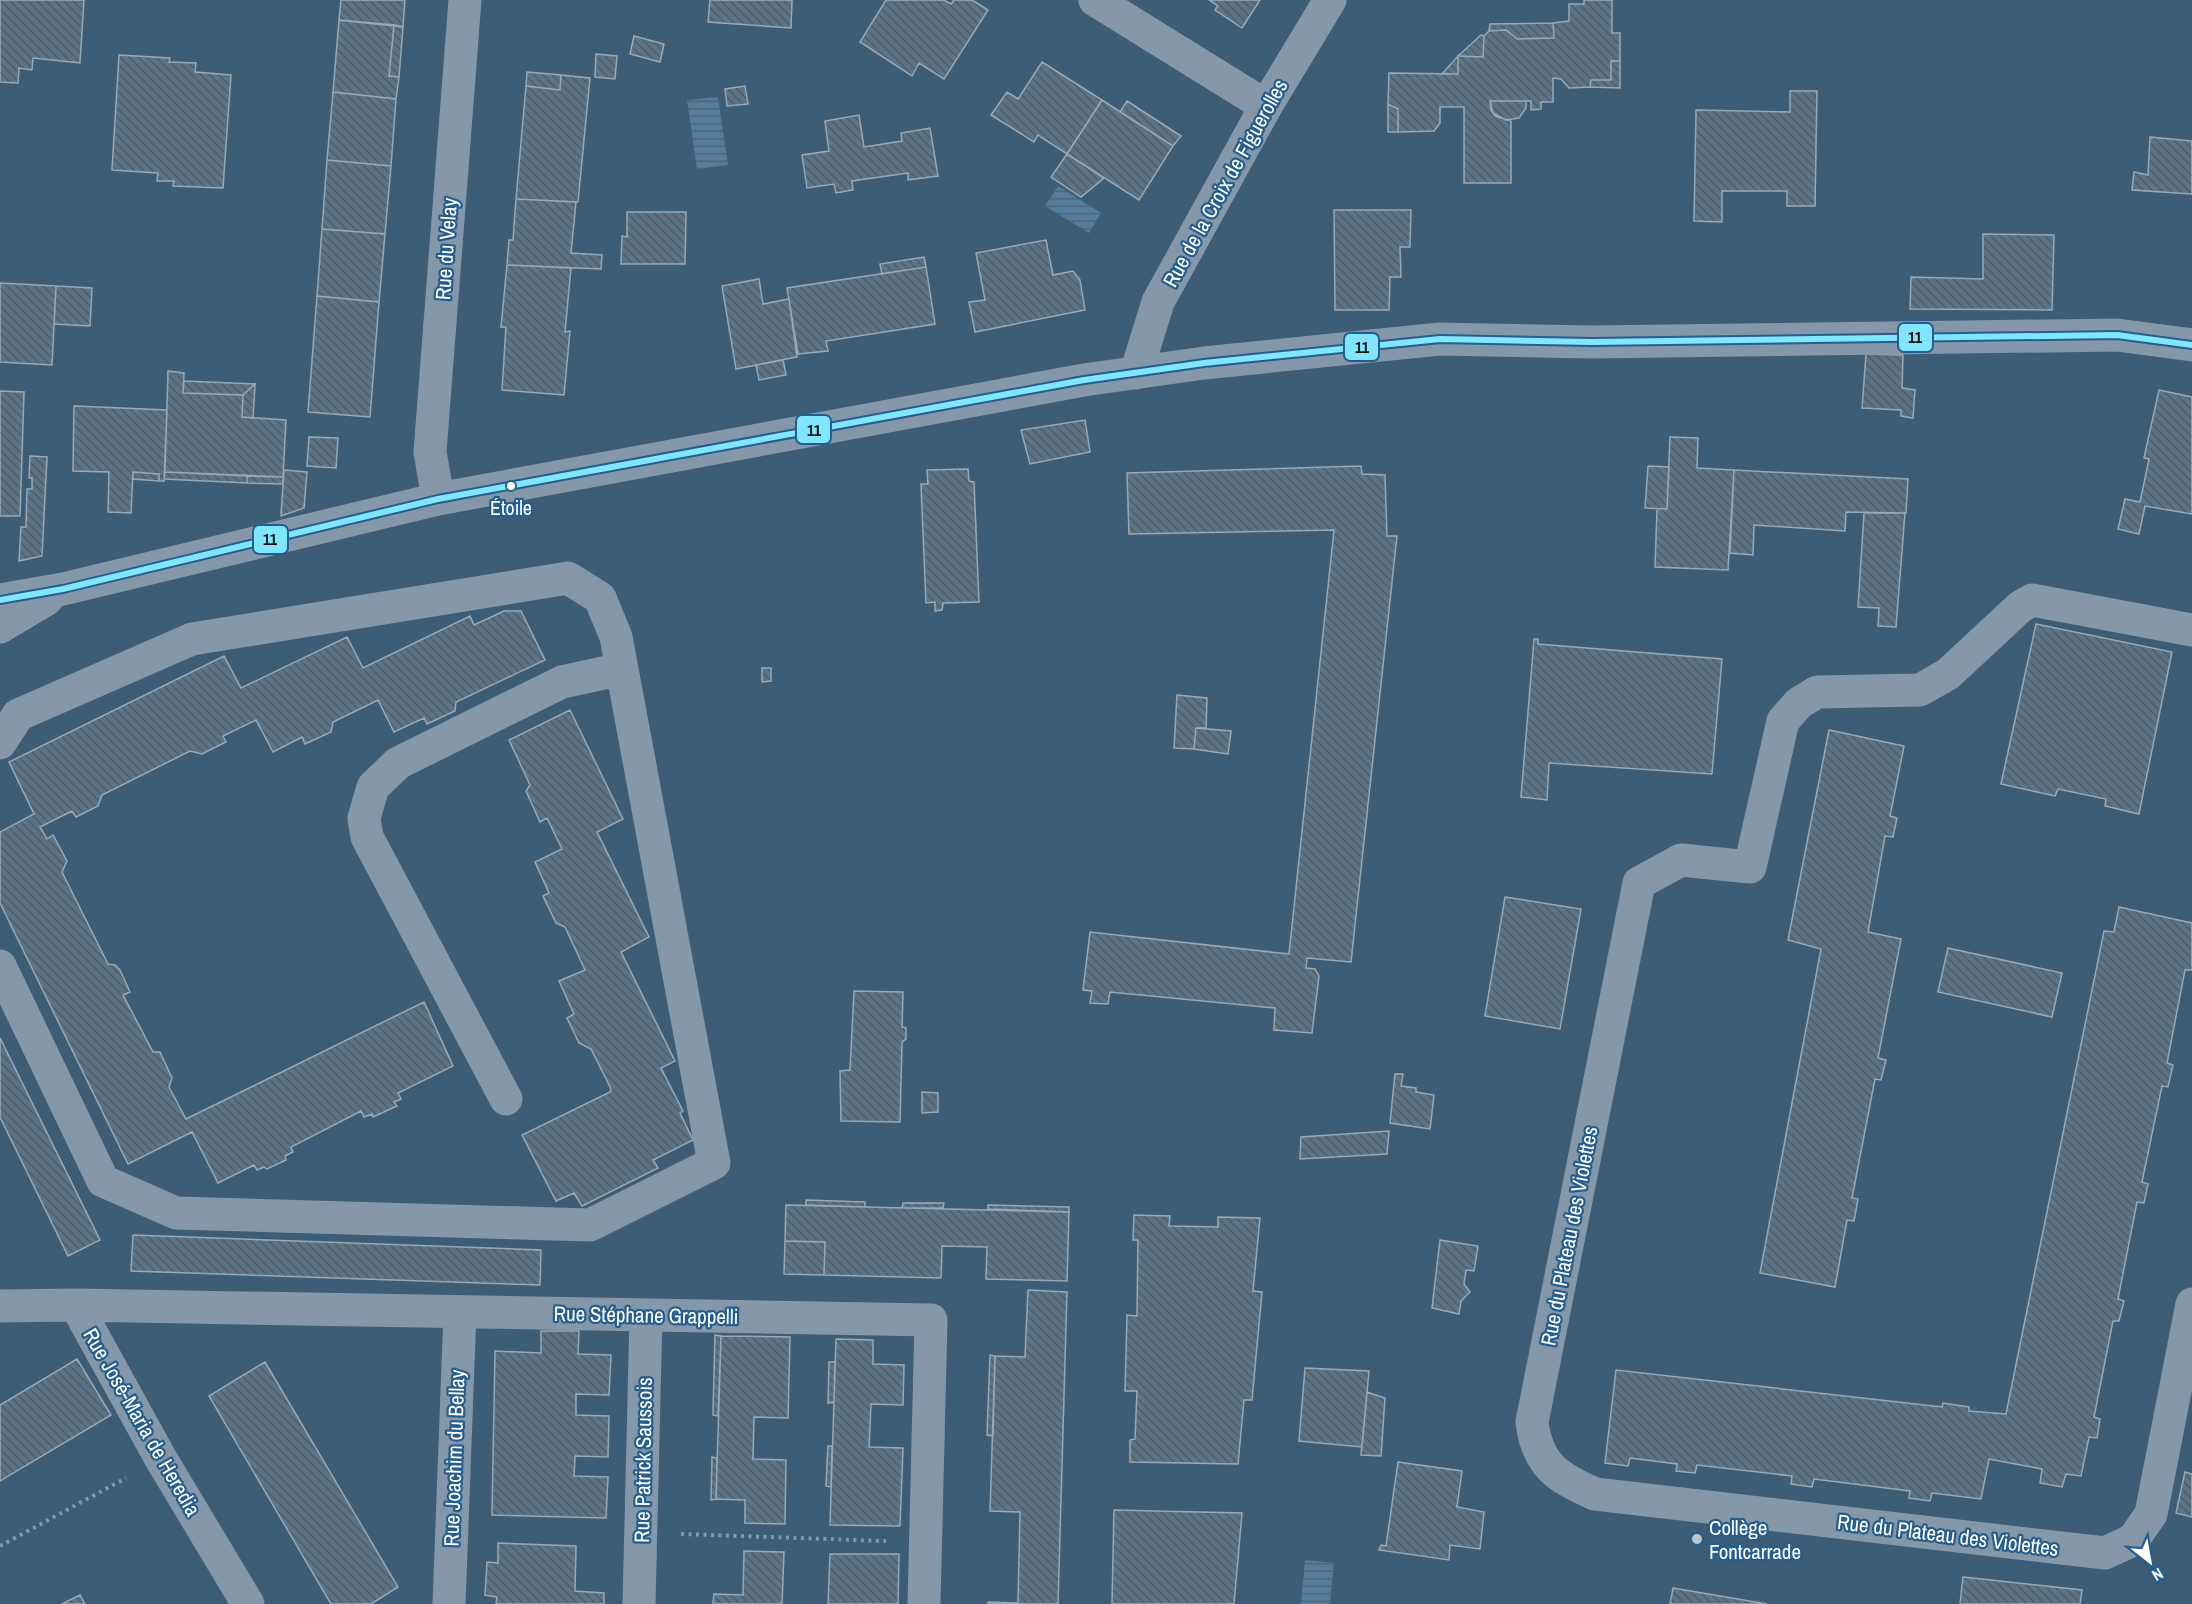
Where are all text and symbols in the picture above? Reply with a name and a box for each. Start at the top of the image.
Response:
street label: Rue de la Croix de Figuerolles [1156,74,1294,292]
street label: Rue du Velay [428,197,464,301]
line badge: 11 [1898,323,1933,352]
text: 11 [1908,326,1923,348]
line badge: 11 [1344,333,1379,361]
text: 11 [1355,336,1370,358]
line badge: 11 [796,415,831,444]
text: 11 [807,419,822,441]
marker: Étoile [505,480,517,492]
place label: Étoile [490,494,532,521]
line badge: 11 [253,525,288,554]
text: 11 [263,528,278,550]
street label: Rue du Plateau des Violettes [1534,1124,1604,1348]
street label: Rue Stéphane Grappelli [553,1299,739,1331]
street label: Rue José-Maria de Heredia [76,1323,208,1522]
street label: Rue Joachim du Bellay [436,1369,472,1547]
street label: Rue Patrick Saussois [627,1377,659,1543]
street label: Rue du Plateau des Violettes [1836,1507,2060,1563]
place label: Collège Fontcarrade [1709,1513,1801,1566]
marker: Collège Fontcarrade [1690,1532,1704,1546]
north arrow [2120,1532,2180,1592]
text: N [2148,1563,2167,1587]

